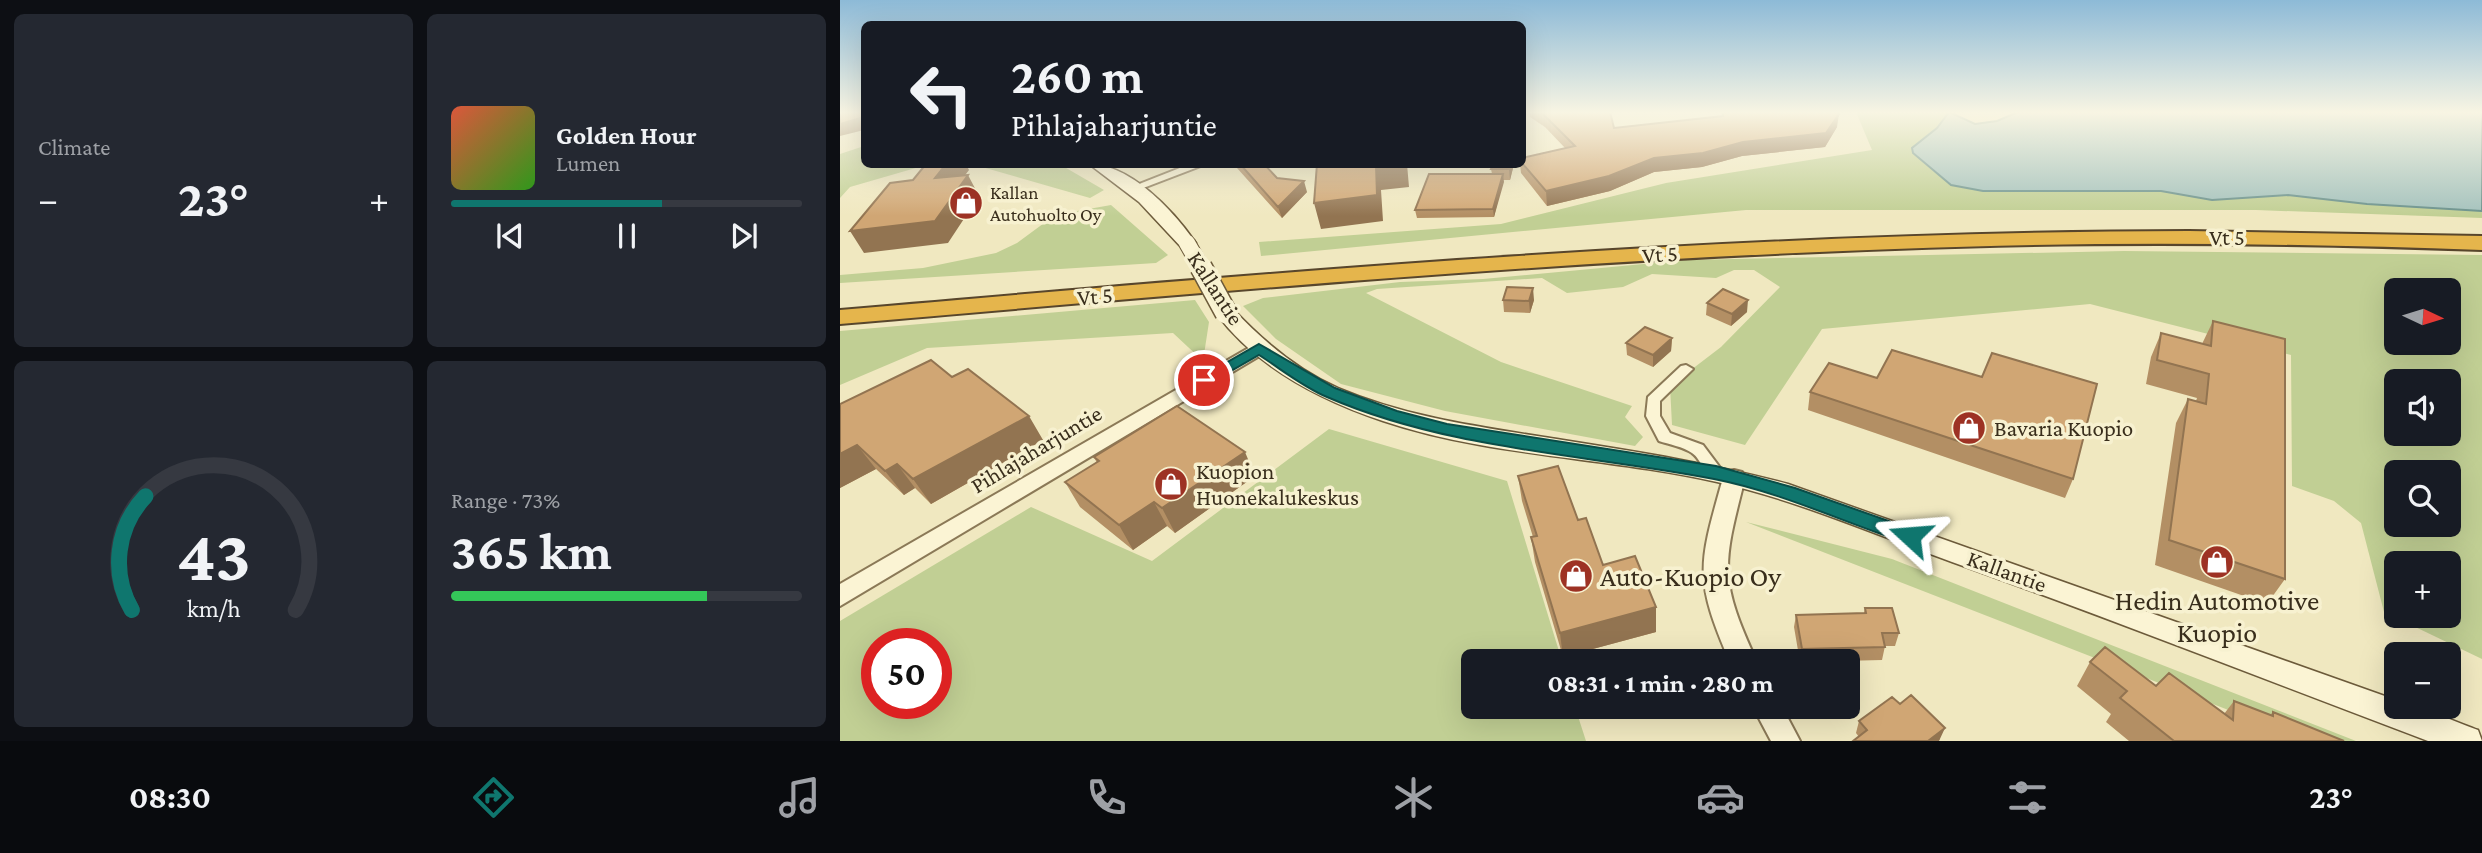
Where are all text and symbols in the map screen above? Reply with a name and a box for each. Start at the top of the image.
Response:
icon: left [896,49,987,140]
text: 260 m [1011,49,1143,104]
text: Pihlajaharjuntie [1011,107,1217,143]
text: Golden Hour [556,121,697,150]
text: Climate [38,134,110,160]
text: Lumen [556,150,620,176]
text: 23° [178,169,249,227]
text: − [38,178,58,220]
text: + [369,178,389,220]
place label: Kallan Autohuolto Oy [990,182,1102,225]
shop icon: Kallan Autohuolto Oy [947,184,985,222]
icon: previous [491,217,529,255]
icon: pause [608,217,646,255]
icon: next [725,217,763,255]
street label: Vt 5 [2209,224,2245,250]
street label: Vt 5 [1641,240,1679,268]
street label: Kallantie [1183,246,1249,330]
north arrow [2384,278,2460,355]
map controls [2384,278,2461,719]
street label: Vt 5 [1076,282,1114,310]
pin [1174,350,1234,410]
icon: arrive [1185,361,1223,399]
button: sound [2384,369,2461,446]
street label: Pihlajaharjuntie [966,400,1106,498]
shop icon: Bavaria Kuopio [1950,409,1988,447]
place label: Bavaria Kuopio [1994,415,2133,441]
place label: Kuopion Huonekalukeskus [1196,458,1359,510]
button: search [2384,460,2461,537]
shop icon: Kuopion Huonekalukeskus [1152,465,1190,503]
text: Range · 73% [451,487,560,513]
position arrow [1873,499,1947,573]
text: 43 [176,515,251,596]
text: 365 km [451,522,612,580]
shop icon: Hedin Automotive Kuopio [2198,543,2236,581]
street label: Kallantie [1964,545,2050,597]
button: + [2384,551,2461,628]
shop icon: Auto-Kuopio Oy [1557,557,1595,595]
place label: Auto-Kuopio Oy [1600,561,1782,592]
place label: Hedin Automotive Kuopio [2115,585,2319,648]
text: km/h [187,595,240,622]
speed limit sign: 50 [861,628,952,719]
button: − [2384,642,2461,719]
text: 08:31 · 1 min · 280 m [1547,669,1774,698]
icon: directions [469,773,518,822]
icon: music [775,773,824,822]
icon: phone [1082,773,1131,822]
icon: climate [1389,773,1438,822]
icon: car [1696,773,1745,822]
icon: filters [2003,773,2052,822]
text: 08:30 [129,779,211,815]
text: 23° [2309,779,2353,815]

